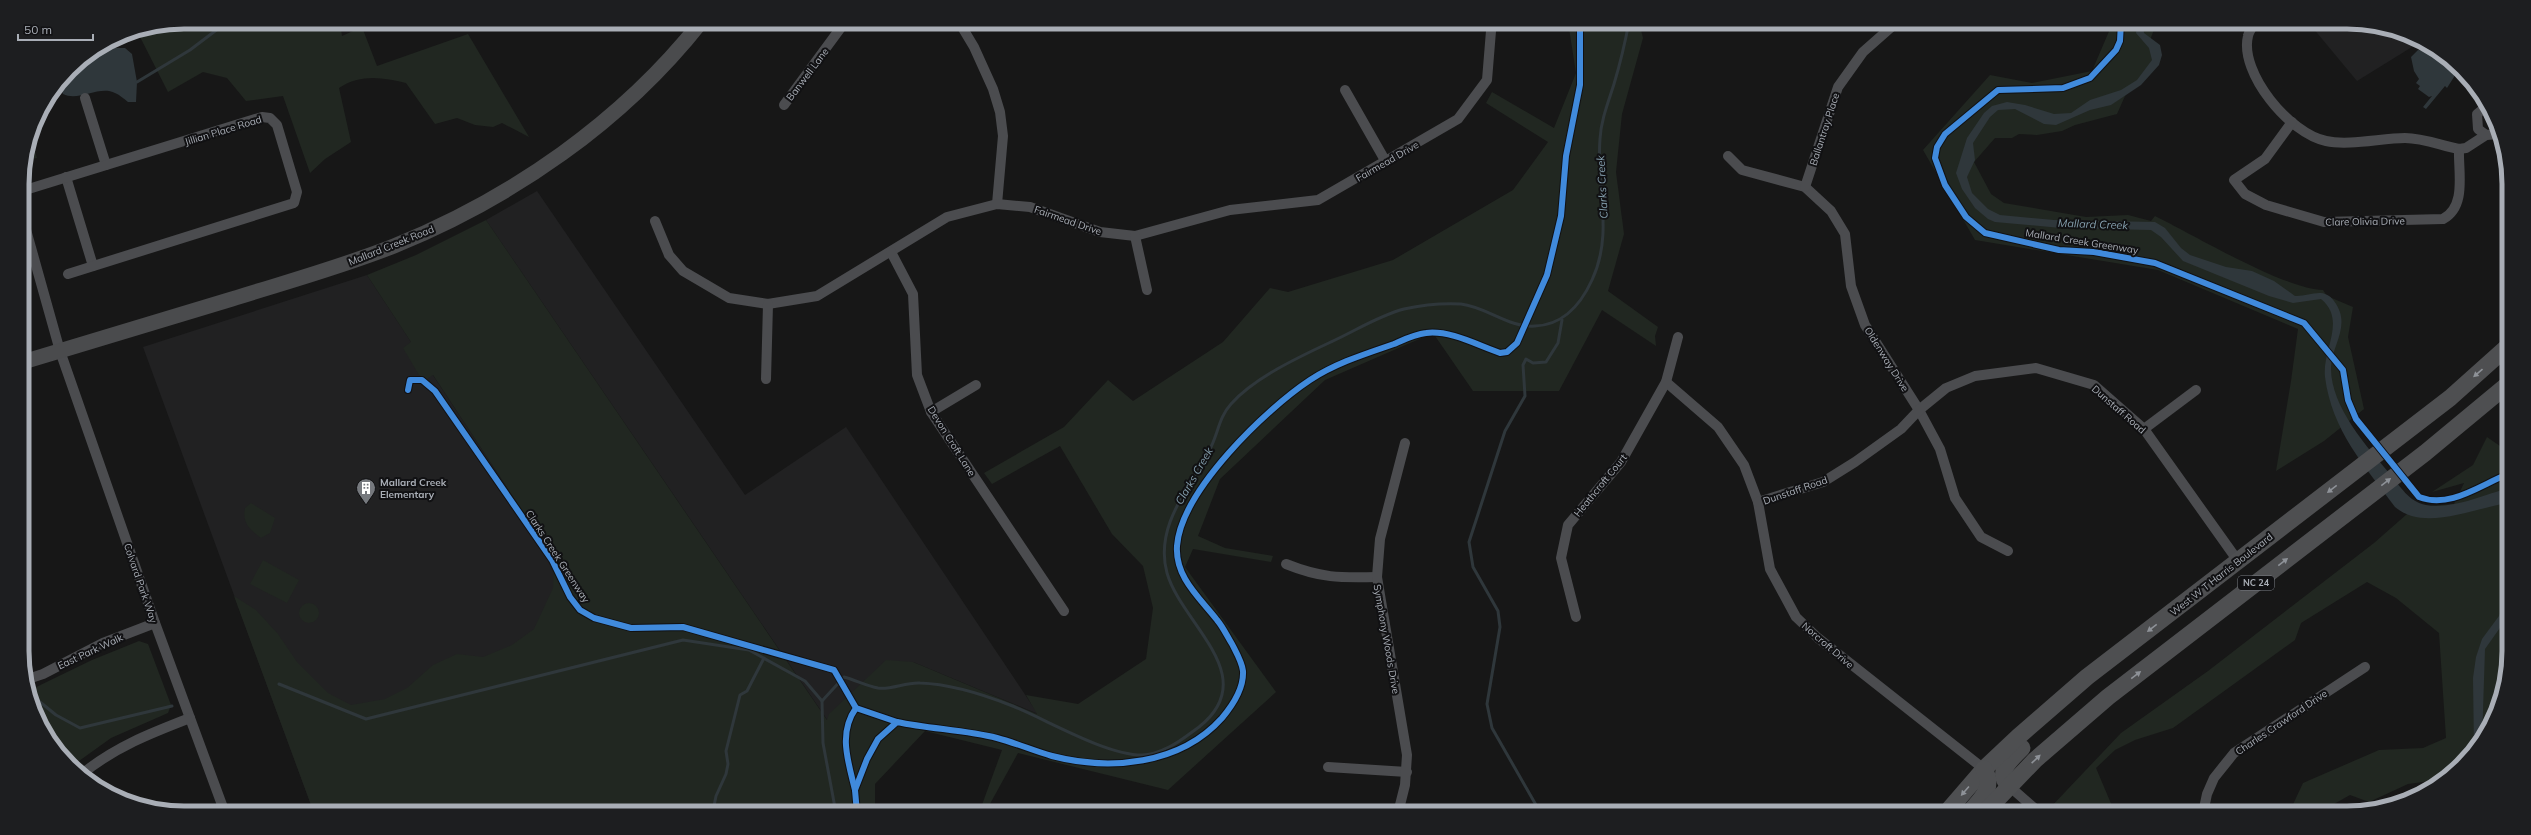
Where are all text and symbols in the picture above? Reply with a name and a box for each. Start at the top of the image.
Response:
scale bar [18,16,93,42]
text: 50 m [24,22,52,37]
street label: Banwell Lane [783,45,831,103]
street label: Ballantray Place [1807,91,1842,167]
street label: Jillian Place Road [183,113,263,148]
street label: Fairmead Drive [1354,138,1421,185]
water label: Clarks Creek [1593,154,1611,219]
street label: Fairmead Drive [1032,203,1103,238]
street label: Clare Olivia Drive [2325,214,2405,229]
water label: Mallard Creek [2058,216,2129,232]
street label: Mallard Creek Road [347,222,436,269]
street label: Mallard Creek Greenway [2025,226,2140,257]
street label: Oldenway Drive [1861,324,1912,394]
one-way arrow [2473,369,2483,378]
street label: Dunstaff Road [2089,382,2148,436]
street label: Devon Croft Lane [925,404,978,479]
water label: Clarks Creek [1172,445,1216,507]
street label: Heathcroft Court [1571,451,1630,519]
street label: Dunstaff Road [1761,473,1829,508]
place label: Mallard Creek Elementary [380,476,447,501]
building icon: Mallard Creek Elementary [355,477,377,505]
one-way arrow [2381,478,2392,487]
one-way arrow [2327,484,2338,493]
street label: Clarks Creek Greenway [523,507,593,606]
street label: West W T Harris Boulevard [2167,530,2275,619]
street label: Colvard Park Way [121,542,160,625]
one-way arrow [2278,558,2289,566]
road number: NC 24 [2238,576,2274,590]
street label: Symphony Woods Drive [1370,583,1403,695]
street label: Norcroft Drive [1799,619,1856,671]
one-way arrow [2146,623,2157,632]
street label: East Park Walk [55,630,126,672]
one-way arrow [2131,672,2141,680]
street label: Charles Crawford Drive [2233,687,2330,758]
one-way arrow [2031,754,2041,763]
one-way arrow [1960,786,1970,796]

